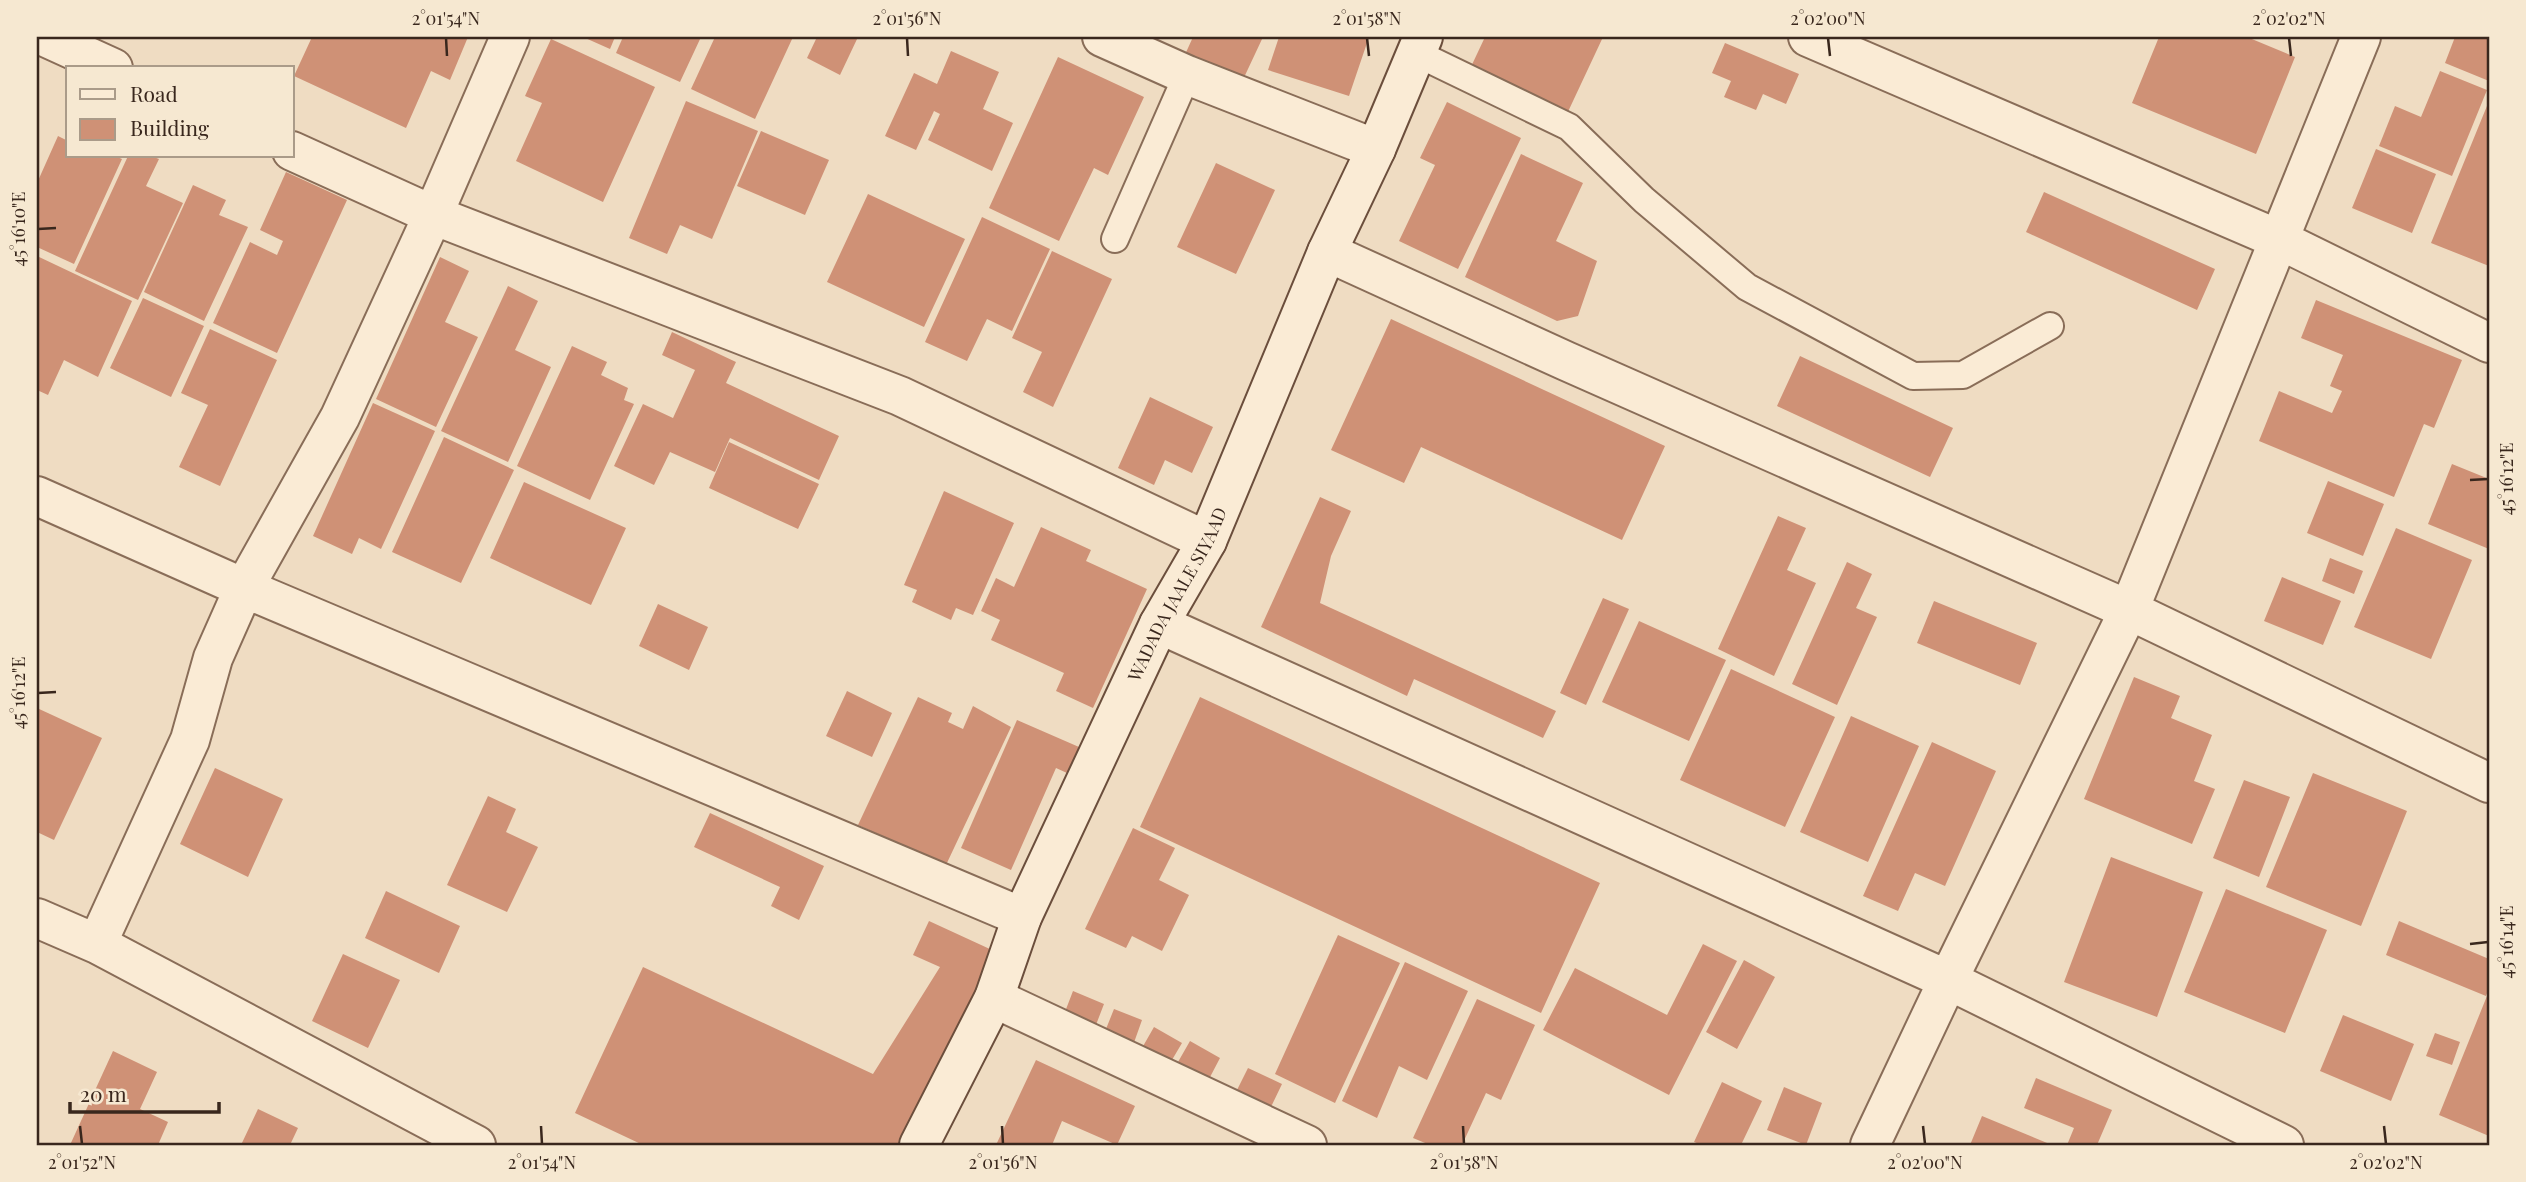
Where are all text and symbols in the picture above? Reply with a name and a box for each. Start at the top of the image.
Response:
text: 2°01'54"N [412,6,480,30]
text: 2°01'56"N [873,6,942,30]
text: 2°01'58"N [1332,6,1402,30]
text: 2°02'00"N [1790,6,1866,30]
text: 2°02'02"N [2252,6,2326,30]
legend [66,66,294,158]
text: Road [130,79,178,107]
text: Building [130,113,209,141]
text: 45°16'10"E [6,192,30,266]
text: 45°16'12"E [2494,443,2518,515]
street label: WADADA JAALE SIYAAD [1121,503,1232,686]
text: 45°16'12"E [6,657,30,729]
text: 45°16'14"E [2494,906,2518,978]
scale bar [70,1070,219,1114]
text: 20 m [80,1079,127,1107]
text: 2°01'52"N [48,1150,116,1174]
text: 2°01'54"N [508,1150,576,1174]
text: 2°01'56"N [969,1150,1038,1174]
text: 2°01'58"N [1429,1150,1499,1174]
text: 2°02'00"N [1887,1150,1963,1174]
text: 2°02'02"N [2349,1150,2423,1174]

